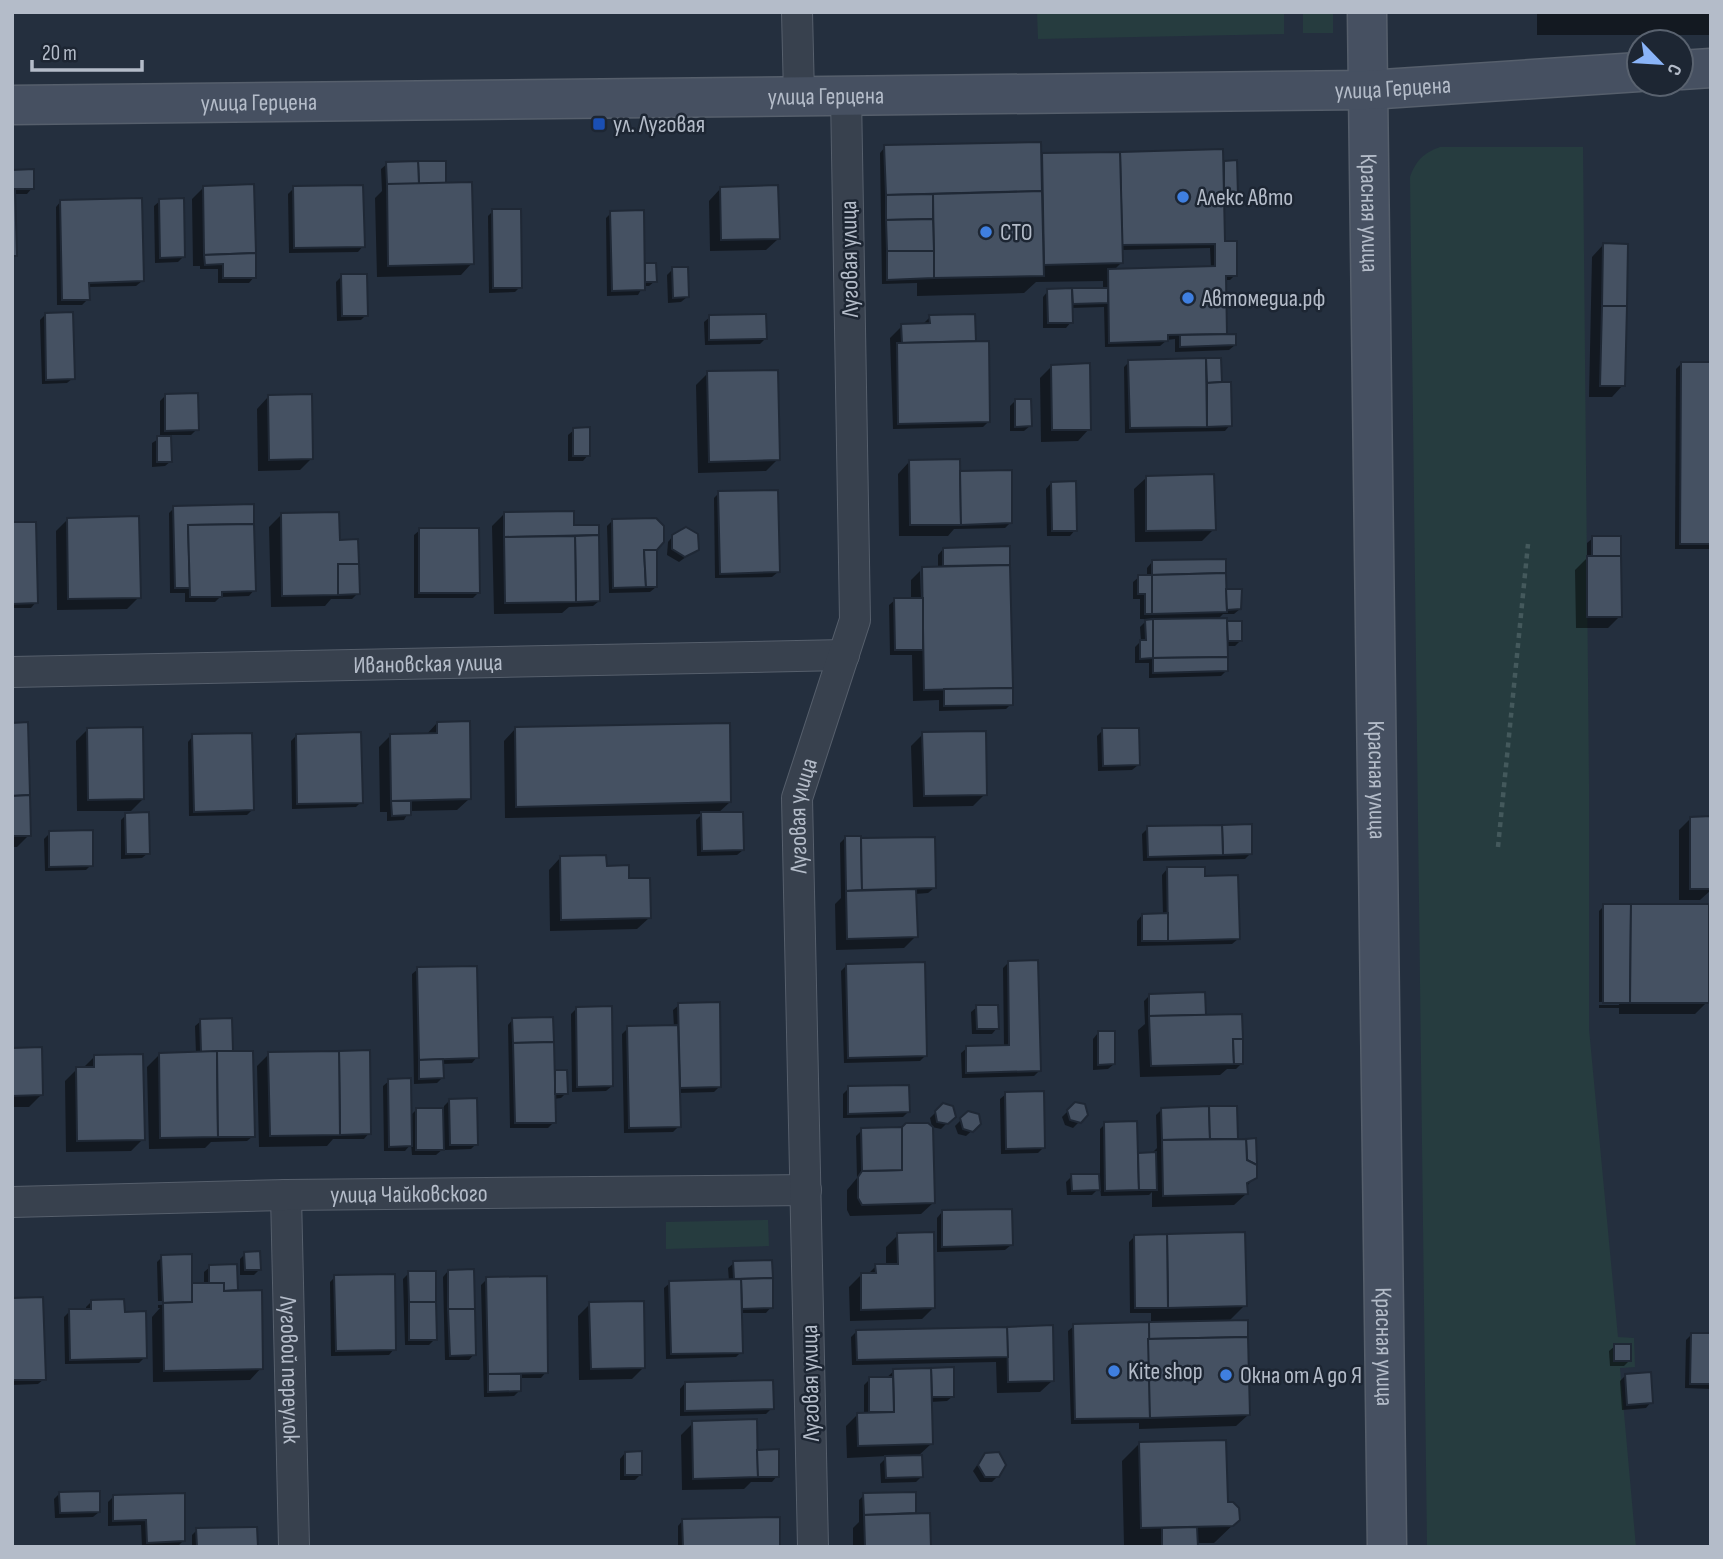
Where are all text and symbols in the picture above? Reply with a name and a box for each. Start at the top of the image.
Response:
scale bar [32,28,142,72]
north arrow [1625,28,1695,98]
text: 20 m [42,41,77,66]
text: С [1661,60,1687,79]
street label: улица Герцена [1335,71,1452,105]
street label: улица Герцена [768,81,884,112]
street label: улица Герцена [201,88,317,118]
place label: ул. Луговая [613,110,705,139]
marker: ул. Луговая [591,116,607,132]
street label: Красная улица [1354,153,1384,273]
place label: Алекс Авто [1196,183,1293,212]
marker: Алекс Авто [1175,189,1191,205]
street label: Луговая улица [834,200,865,319]
place label: СТО [1000,218,1033,247]
marker: СТО [978,224,994,240]
place label: Автомедиа.рф [1201,284,1325,313]
marker: Автомедиа.рф [1180,290,1196,306]
street label: Ивановская улица [353,648,503,680]
street label: Красная улица [1361,720,1392,840]
street label: Луговая улица [783,754,824,875]
street label: улица Чайковского [330,1179,488,1210]
street label: Красная улица [1369,1287,1399,1406]
street label: Луговой переулок [273,1295,306,1445]
street label: Луговая улица [795,1324,826,1443]
place label: Kite shop [1128,1357,1203,1386]
place label: Окна от А до Я [1240,1361,1362,1390]
marker: Kite shop [1106,1363,1122,1379]
marker: Окна от А до Я [1218,1367,1234,1383]

